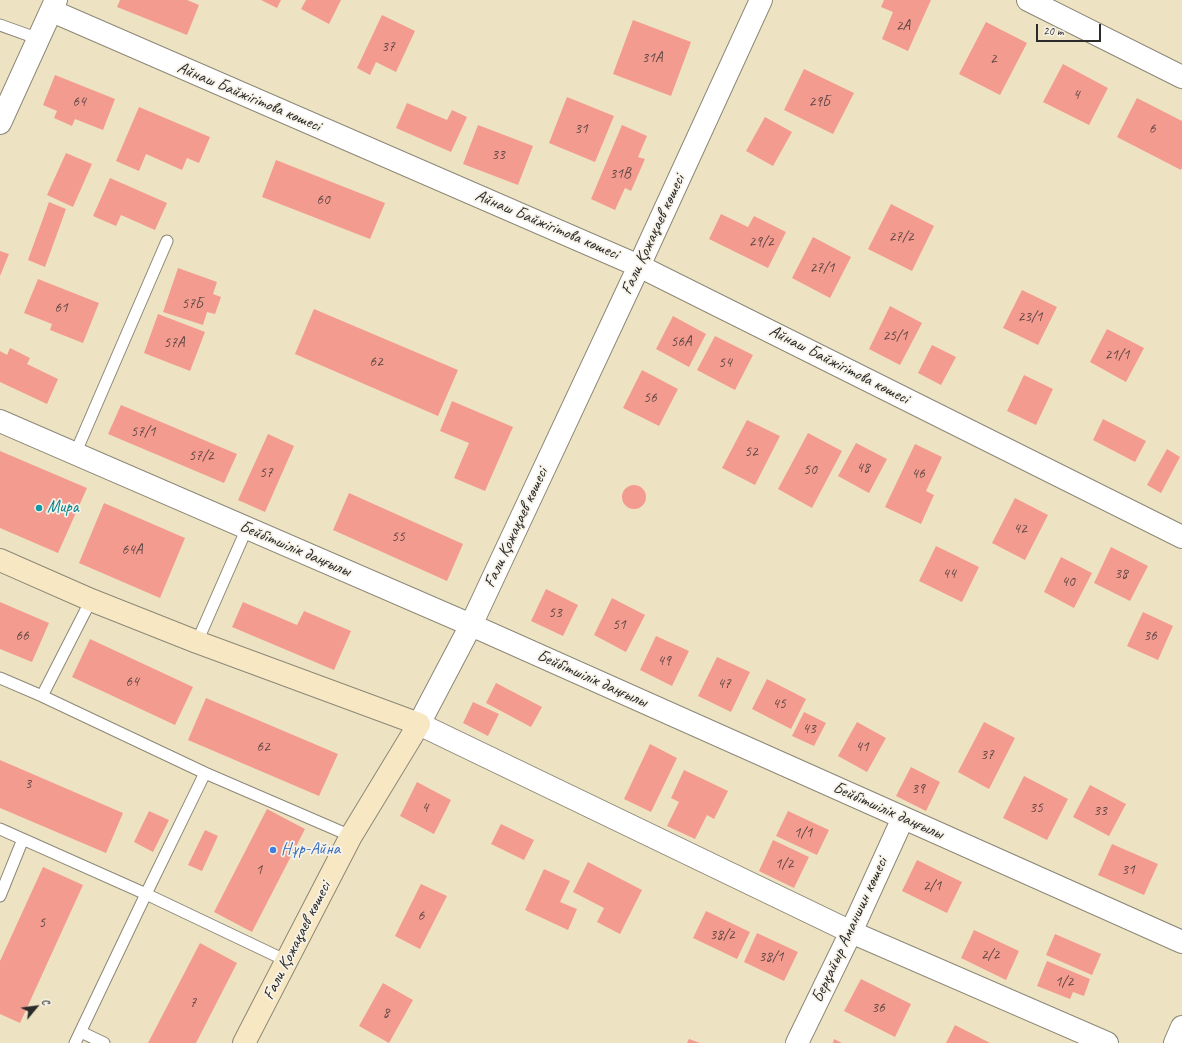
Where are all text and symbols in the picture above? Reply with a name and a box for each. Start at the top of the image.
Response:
scale bar [1038,16,1103,42]
house number: 2А [896,17,910,35]
text: 20 m [1043,23,1063,39]
house number: 37 [381,38,395,56]
house number: 31А [641,49,663,67]
house number: 2 [990,50,996,68]
street label: Айнаш Байжігітова көшесі [174,57,324,137]
house number: 4 [1073,86,1079,104]
house number: 64 [72,93,86,111]
house number: 29Б [808,93,830,111]
house number: 31 [574,120,588,138]
house number: 6 [1149,120,1155,138]
house number: 33 [491,146,505,164]
house number: 31В [609,165,631,183]
street label: Ғали Қожақаев көшесі [616,172,690,298]
street label: Айнаш Байжігітова көшесі [472,185,622,265]
house number: 60 [316,191,330,209]
house number: 27/2 [888,228,914,246]
house number: 29/2 [748,233,774,251]
house number: 27/1 [809,259,835,277]
house number: 57Б [181,295,203,313]
house number: 61 [54,299,68,317]
house number: 23/1 [1017,308,1043,326]
street label: Айнаш Байжігітова көшесі [766,321,912,409]
house number: 25/1 [882,327,908,345]
house number: 56А [670,333,692,351]
house number: 57А [163,334,185,352]
house number: 21/1 [1104,346,1130,364]
house number: 62 [369,353,383,371]
house number: 54 [718,354,732,372]
house number: 56 [643,389,657,407]
house number: 57/1 [130,423,156,441]
house number: 52 [744,443,758,461]
house number: 57/2 [188,447,214,465]
house number: 48 [856,459,870,477]
house number: 50 [803,461,817,479]
house number: 57 [259,464,273,482]
street label: Ғали Қожақаев көшесі [479,465,553,591]
house number: 46 [911,465,925,483]
place label: Мира [47,498,79,518]
marker: Мира [34,503,44,513]
street label: Бейбітшілік даңғылы [236,516,354,582]
house number: 42 [1013,520,1027,538]
house number: 55 [391,528,405,546]
house number: 64А [121,541,143,559]
house number: 44 [942,565,956,583]
house number: 38 [1114,565,1128,583]
house number: 40 [1061,573,1075,591]
house number: 53 [548,604,562,622]
house number: 51 [612,616,626,634]
house number: 66 [15,627,29,645]
house number: 36 [1143,627,1157,645]
street label: Бейбітшілік даңғылы [534,646,650,712]
house number: 49 [657,652,671,670]
house number: 64 [125,673,139,691]
house number: 47 [717,675,731,693]
house number: 45 [772,695,786,713]
house number: 43 [802,720,816,738]
house number: 62 [256,738,270,756]
house number: 41 [855,738,869,756]
house number: 37 [980,746,994,764]
house number: 3 [25,775,31,793]
street label: Бейбітшілік даңғылы [830,778,946,844]
house number: 39 [911,780,925,798]
house number: 4 [422,799,428,817]
house number: 35 [1029,799,1043,817]
house number: 33 [1093,802,1107,820]
house number: 1/1 [794,824,812,842]
place label: Нұр-Айна [281,840,340,860]
marker: Нұр-Айна [268,845,278,855]
street label: Берқайыр Аманшин көшесі [807,854,893,1006]
house number: 1/2 [775,855,793,873]
house number: 1 [256,861,262,879]
house number: 31 [1121,861,1135,879]
house number: 2/1 [923,877,941,895]
street label: Ғали Қожақаев көшесі [258,878,336,1004]
house number: 6 [418,907,424,925]
house number: 5 [39,914,45,932]
house number: 38/2 [709,926,735,944]
house number: 2/2 [981,946,999,964]
house number: 38/1 [758,948,784,966]
house number: 1/2 [1055,973,1073,991]
north arrow [16,987,56,1027]
house number: 7 [190,994,196,1012]
text: С [39,995,54,1007]
house number: 36 [871,999,885,1017]
house number: 8 [383,1004,389,1022]

